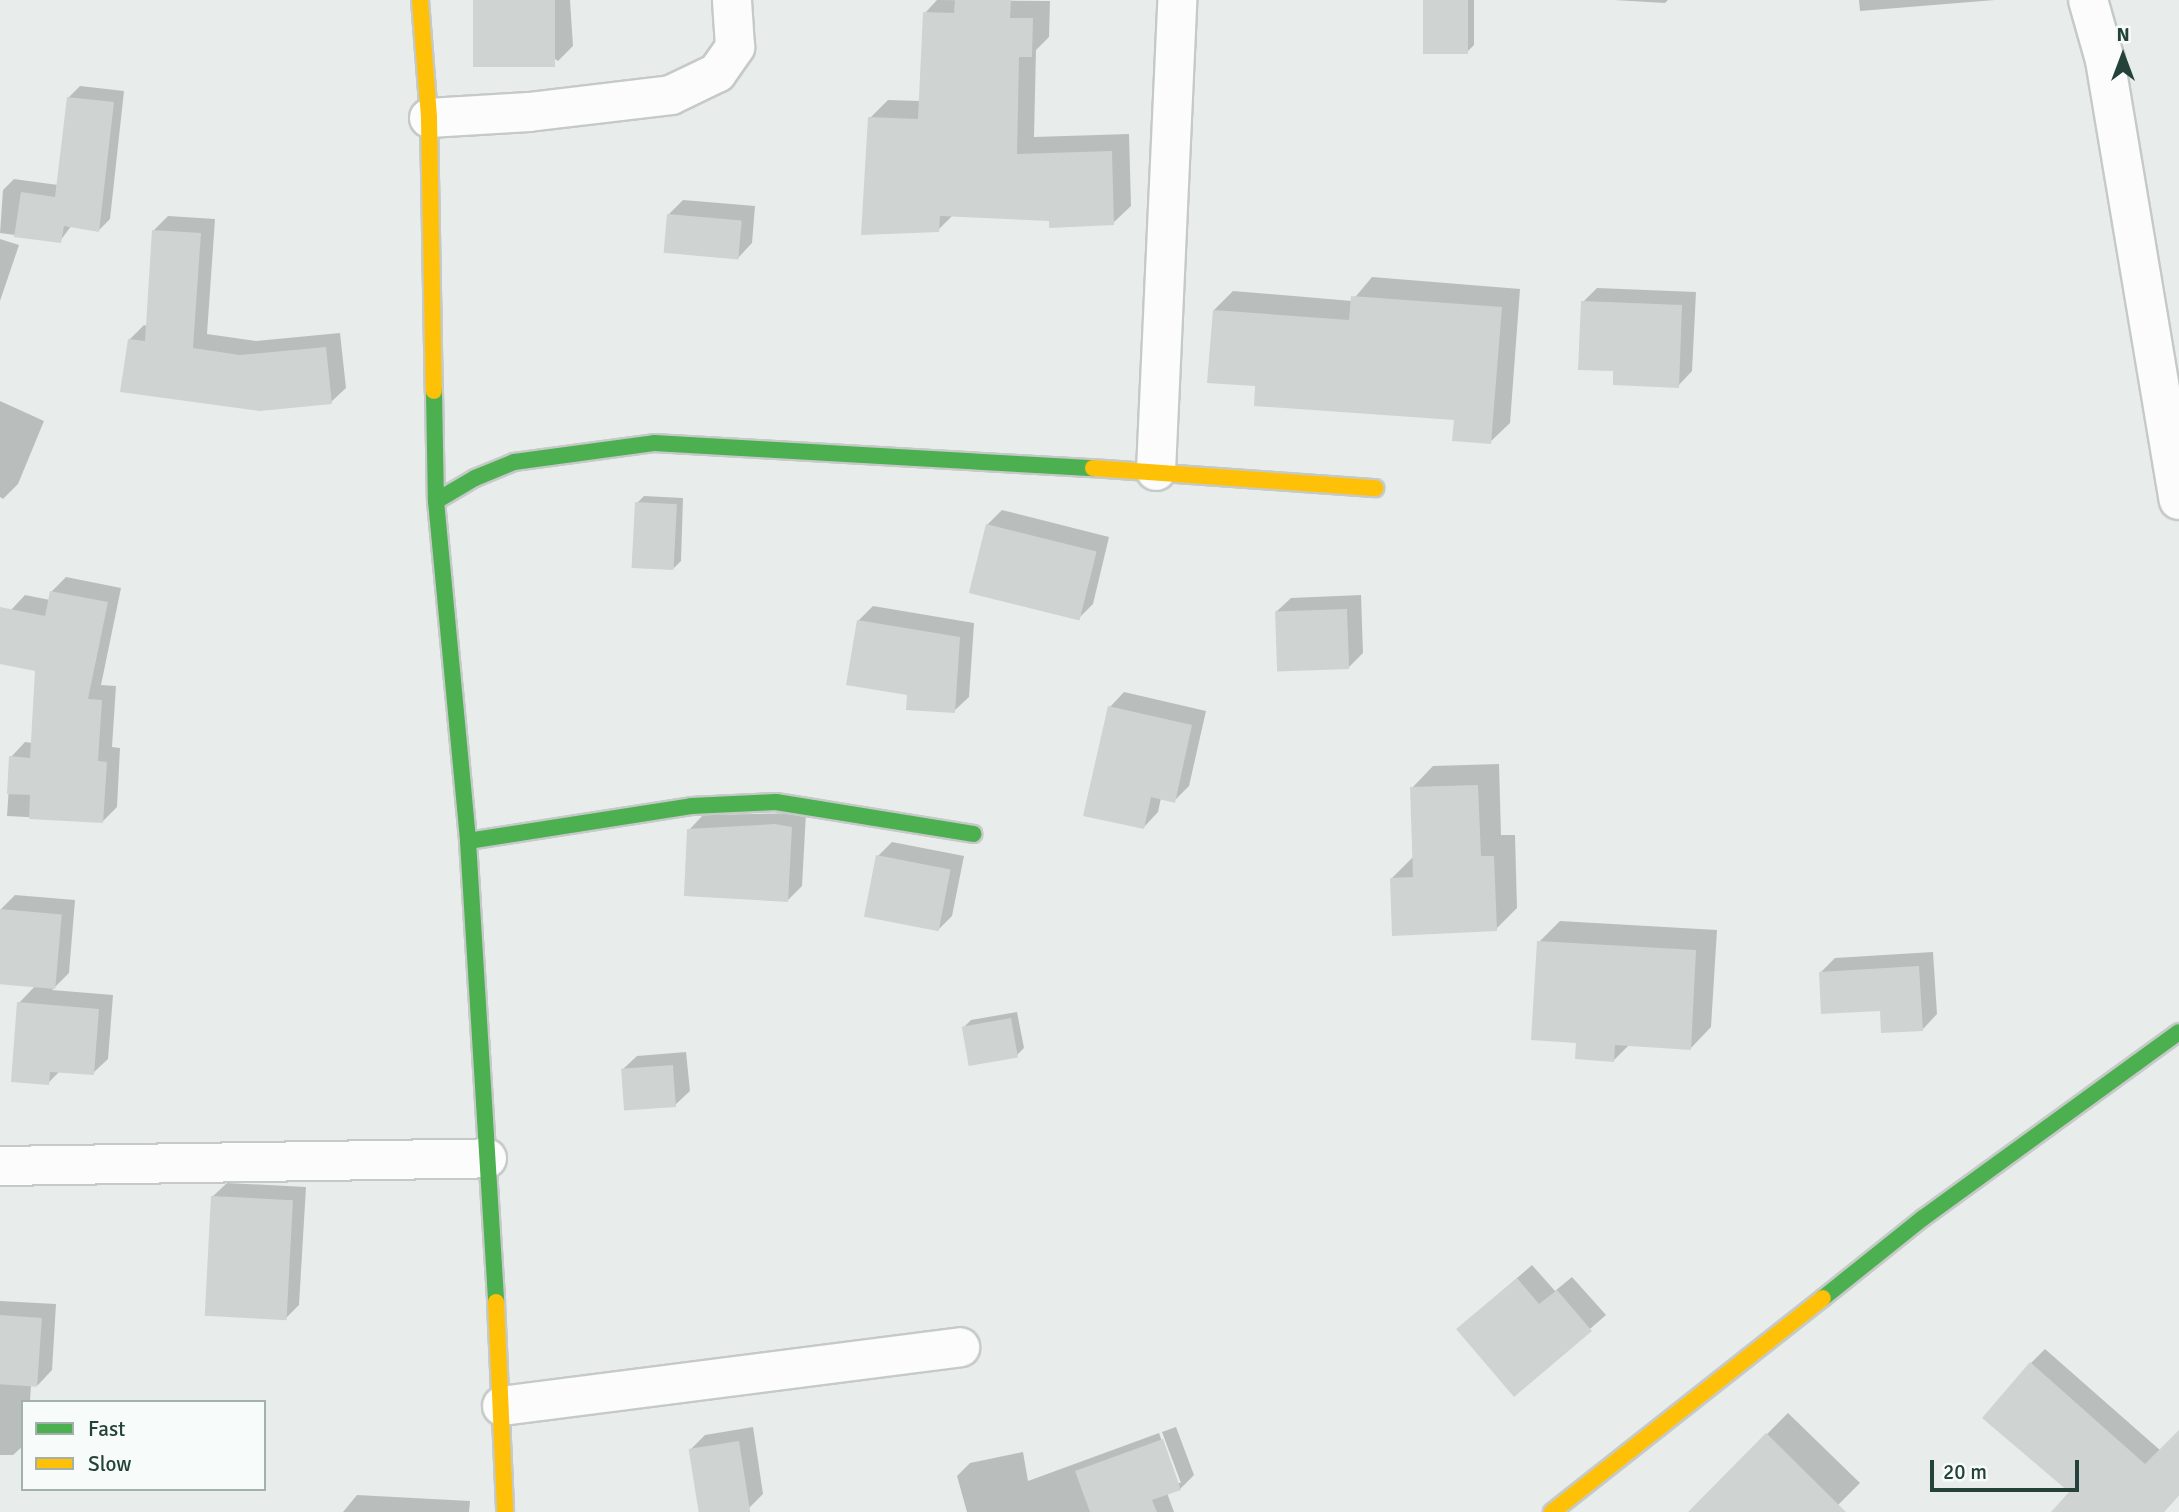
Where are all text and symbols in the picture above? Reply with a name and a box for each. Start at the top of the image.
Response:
north arrow [2088,21,2158,91]
text: N [2116,23,2130,47]
legend [21,1400,266,1491]
text: Fast [88,1416,125,1442]
scale bar [1934,1446,2083,1490]
text: Slow [88,1451,132,1477]
text: 20 m [1943,1459,1987,1485]

